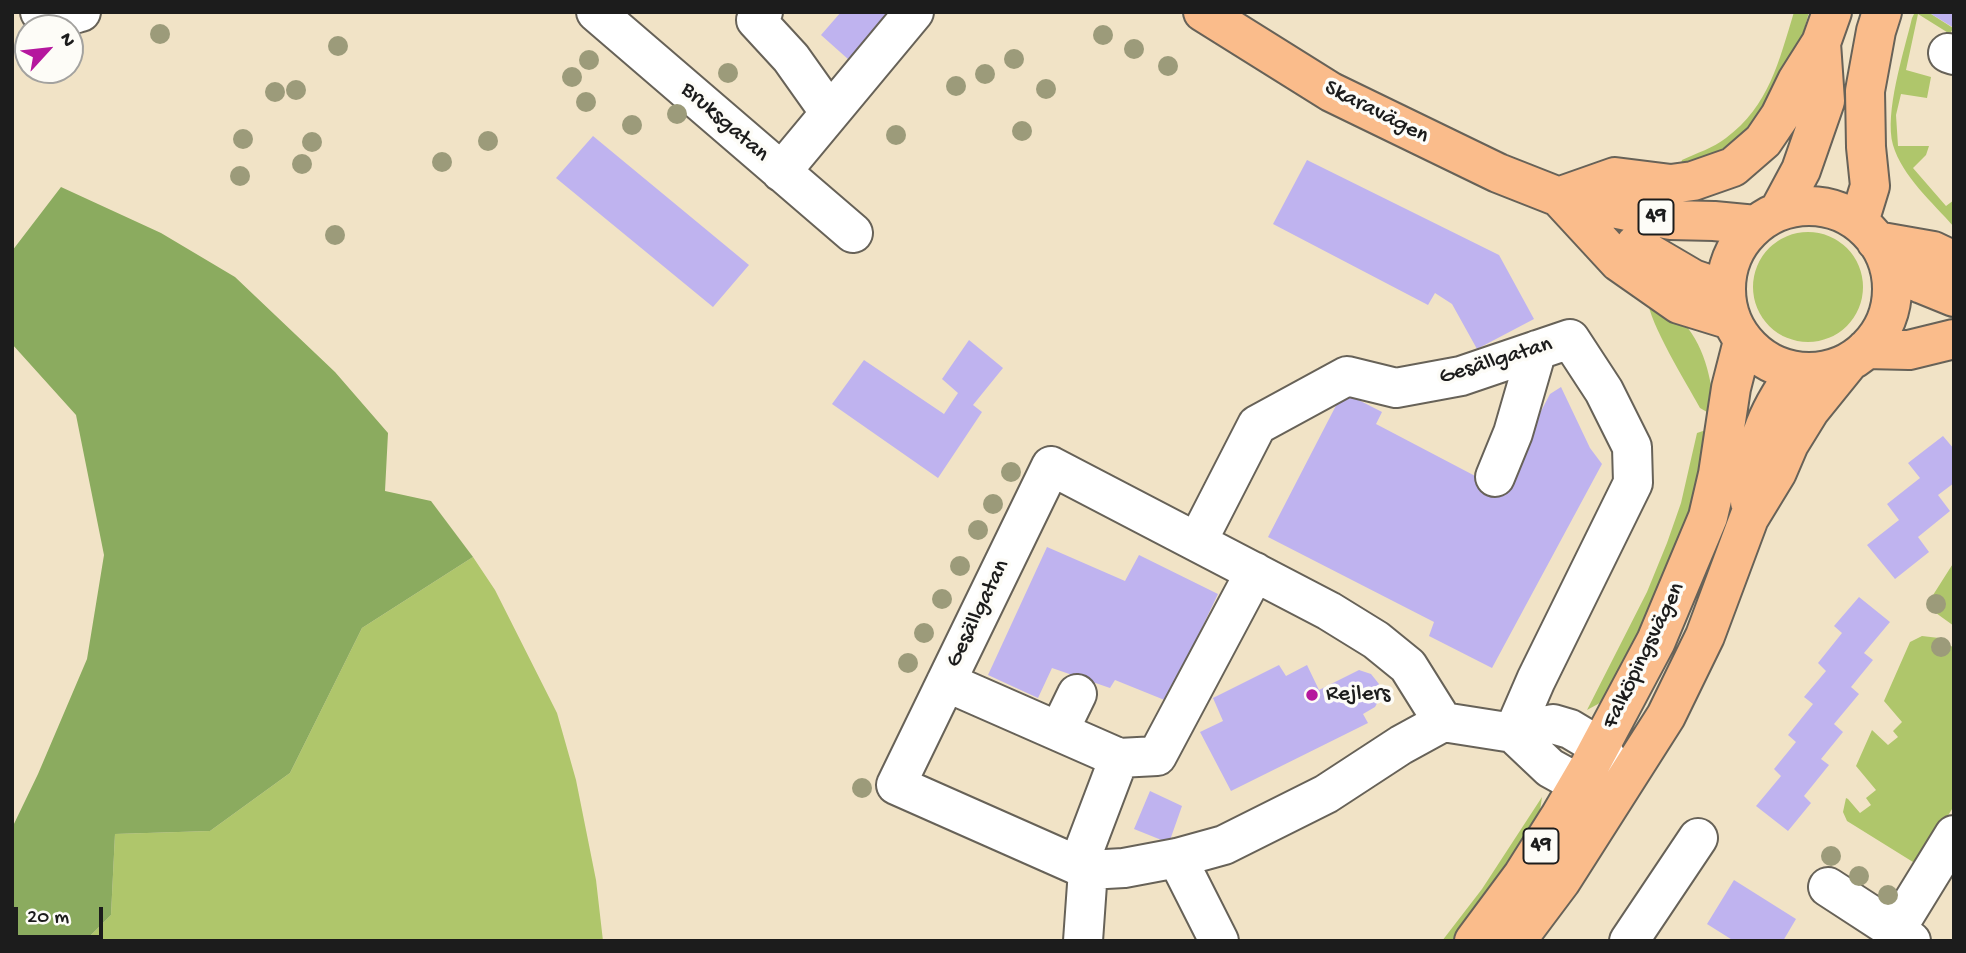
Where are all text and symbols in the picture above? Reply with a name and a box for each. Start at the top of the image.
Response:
north arrow [14,14,84,84]
text: N [53,29,79,51]
street label: Skaravägen [1319,75,1433,151]
street label: Bruksgatan [674,77,774,169]
road number: 49 [1638,200,1674,234]
street label: Gesällgatan [1436,332,1556,392]
street label: Gesällgatan [941,556,1017,672]
street label: Falköpingsvägen [1598,578,1692,734]
place label: Rejlers [1326,681,1390,709]
marker: Rejlers [1304,687,1320,703]
road number: 49 [1524,828,1558,864]
scale bar [18,894,107,938]
text: 20 m [27,906,69,931]

